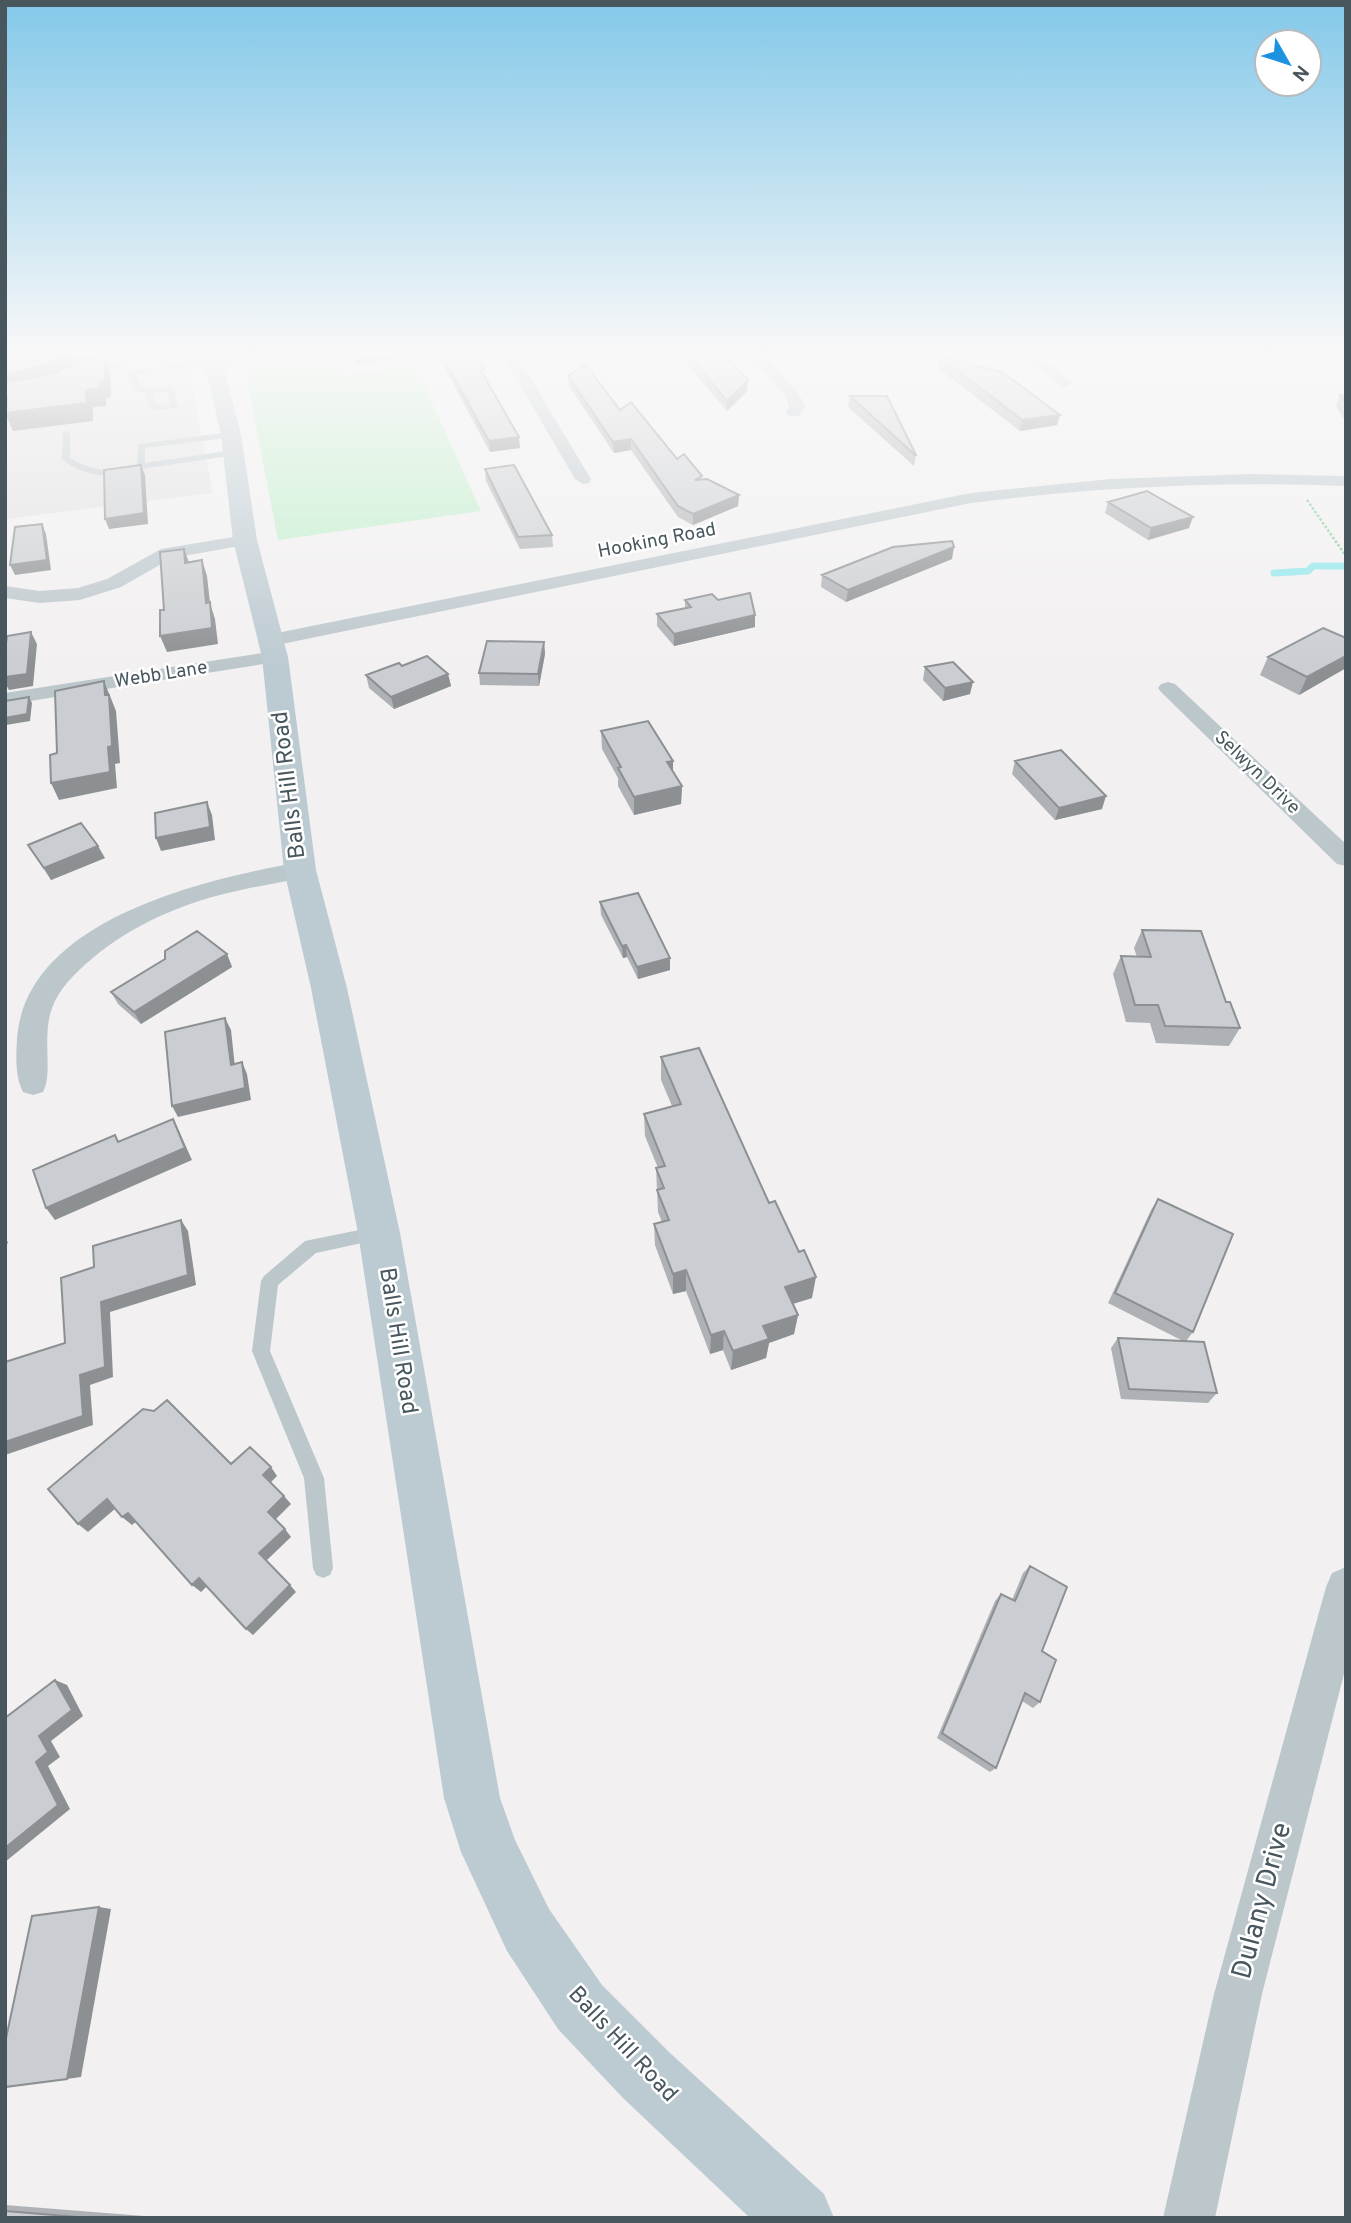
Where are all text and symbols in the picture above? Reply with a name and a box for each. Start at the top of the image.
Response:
north arrow [1253,28,1323,98]
text: N [1286,60,1313,85]
street label: Hooking Road [596,518,718,564]
street label: Webb Lane [113,656,209,694]
street label: Balls Hill Road [267,710,313,860]
street label: Selwyn Drive [1209,726,1305,820]
street label: Balls Hill Road [371,1266,423,1416]
street label: Dulany Drive [1225,1819,1301,1983]
street label: Balls Hill Road [561,1981,683,2109]

